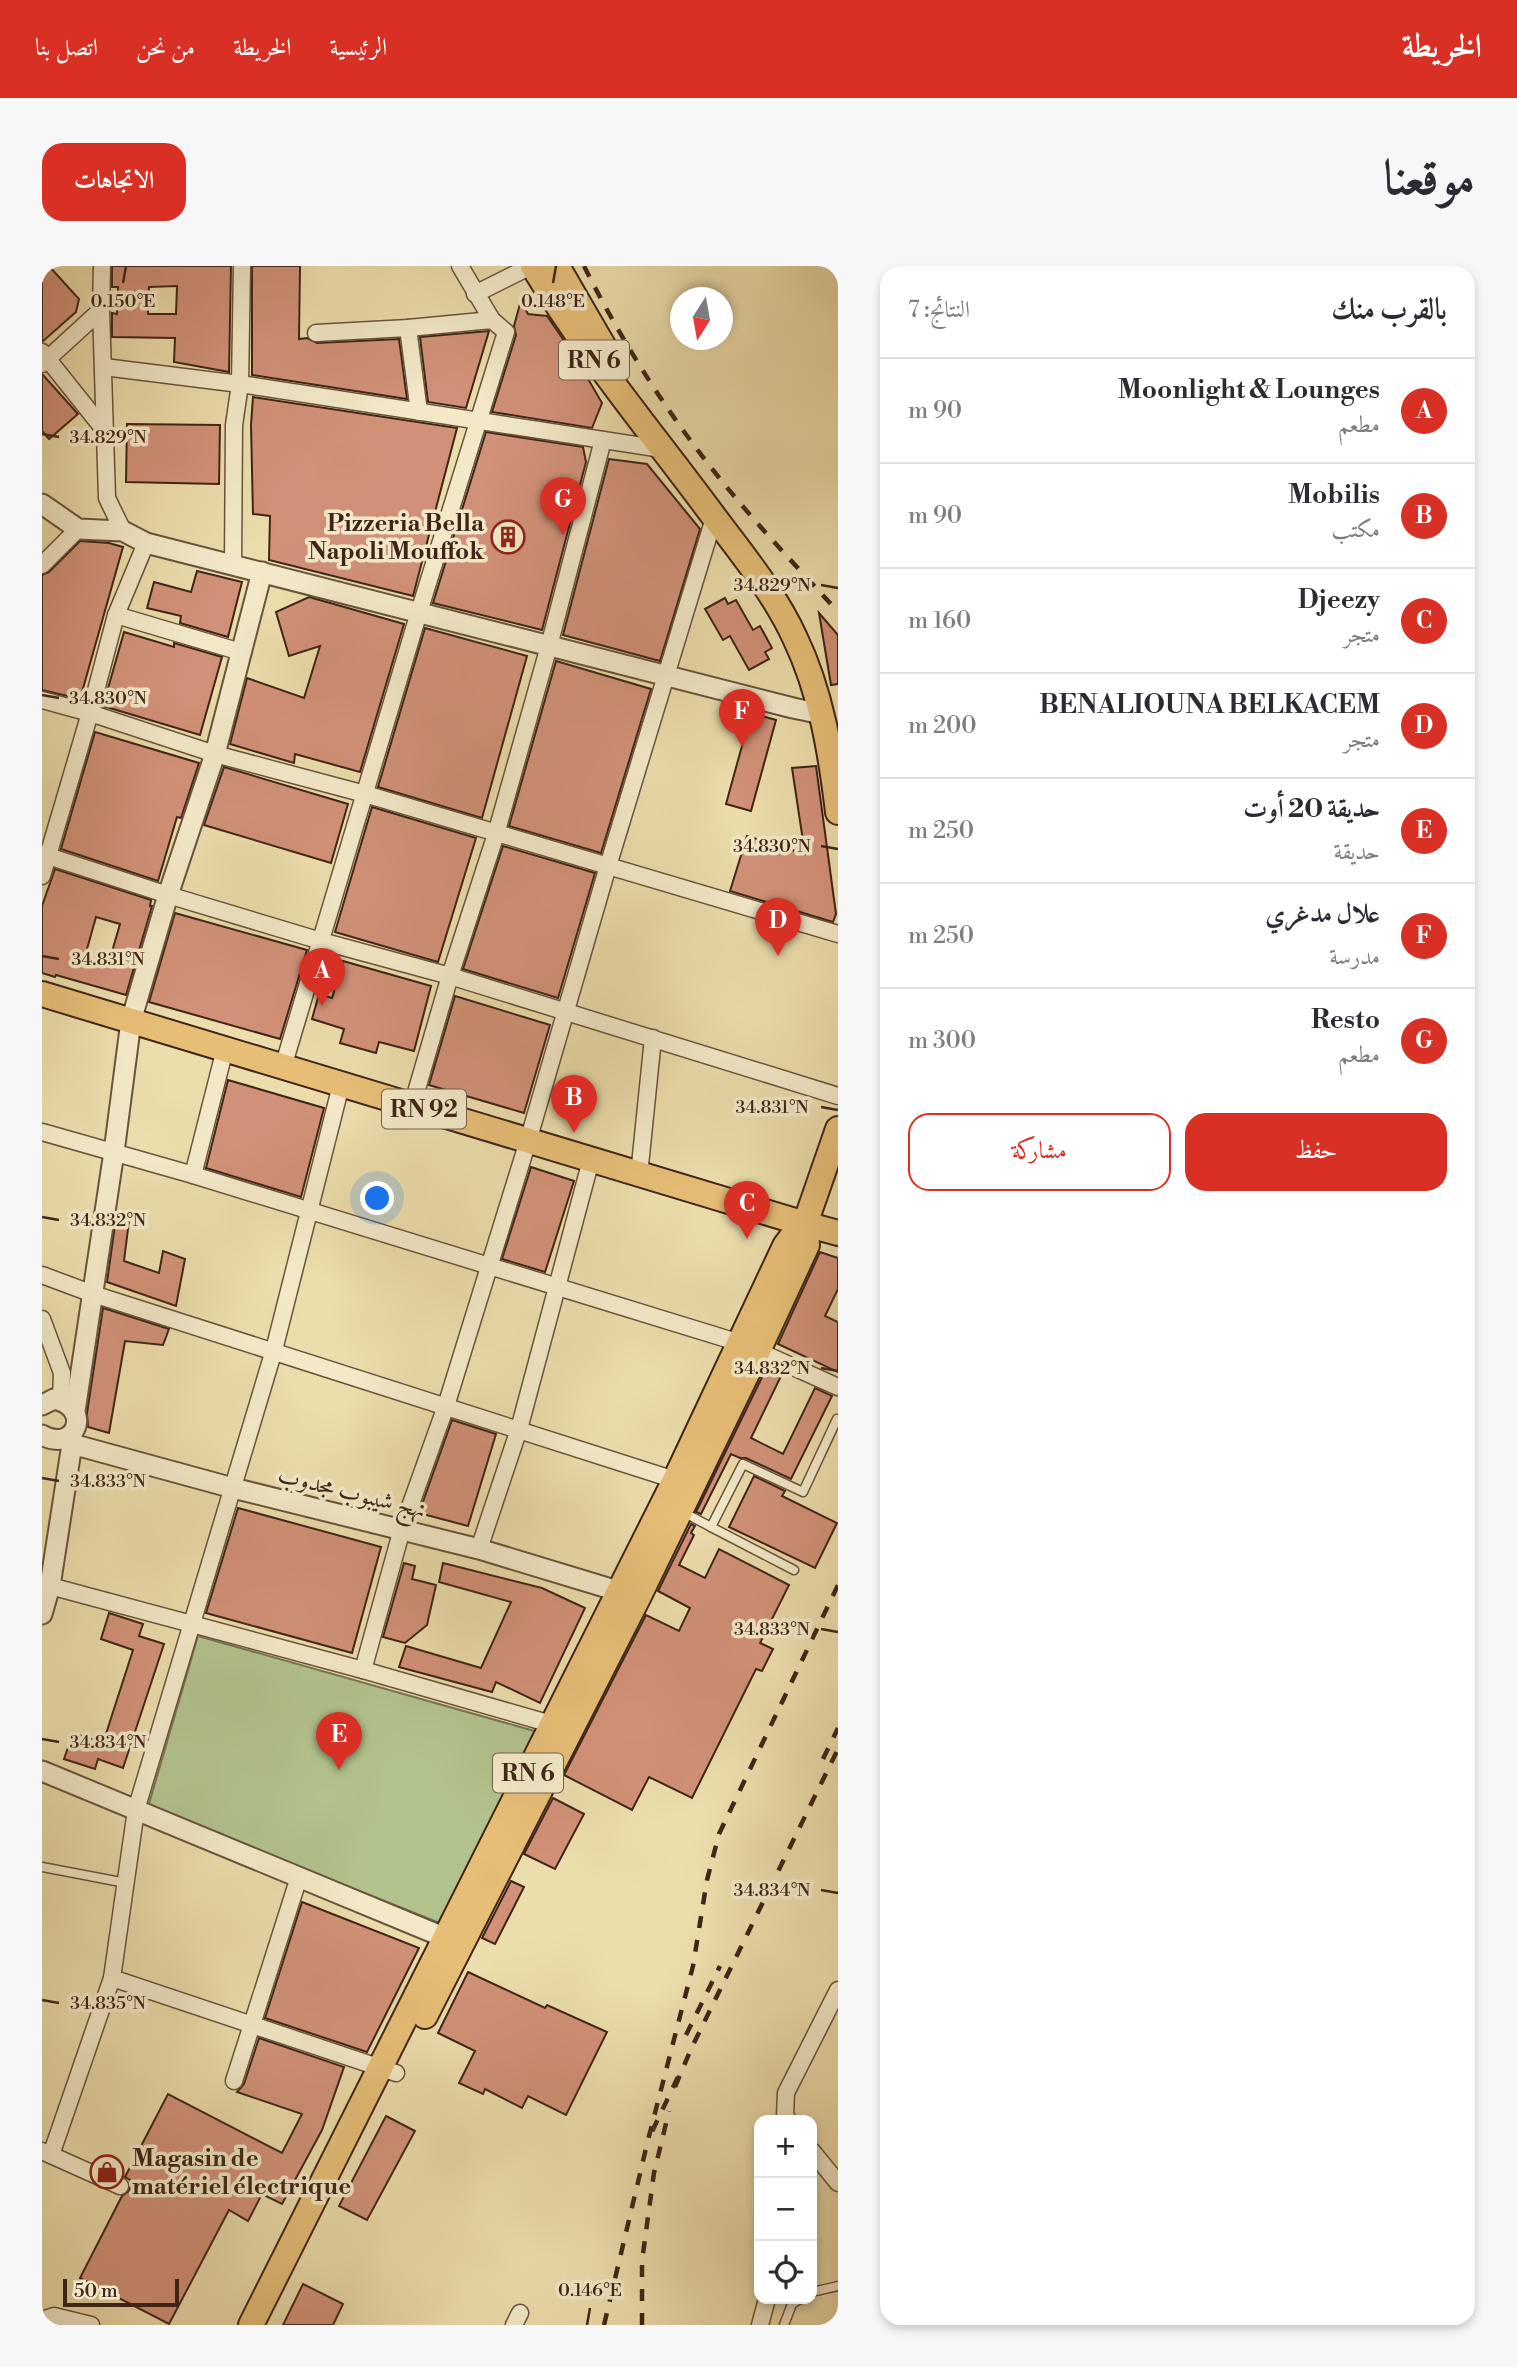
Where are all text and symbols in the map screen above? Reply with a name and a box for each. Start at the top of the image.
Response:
text: الخريطة [1402,27,1482,68]
text: اتصل بنا [35,33,98,63]
text: من نحن [136,33,195,63]
text: الخريطة [233,33,292,63]
text: الرئيسية [330,33,387,63]
button: الاتجاهات [42,143,186,221]
text: موقعنا [1383,149,1475,210]
north arrow [670,287,733,350]
text: 0.150°E [91,290,155,313]
text: 0.148°E [521,290,585,313]
text: بالقرب منك [1331,291,1447,329]
text: النتائج: 7 [908,296,970,324]
road number: RN 6 [559,340,629,380]
text: Moonlight & Lounges [1118,374,1380,406]
text: 90 m [908,397,962,425]
text: A [1416,397,1432,425]
text: مطعم [1338,411,1380,439]
text: 34.829°N [69,426,147,449]
pin: G [540,477,586,535]
text: Mobilis [1288,479,1380,511]
text: 90 m [908,502,962,530]
text: B [1415,502,1433,530]
place label: Pizzeria Bella Napoli Mouffok [308,509,485,567]
text: مكتب [1332,516,1380,544]
building icon: Pizzeria Bella Napoli Mouffok [489,518,527,556]
text: 34.829°N [733,574,811,597]
text: Djeezy [1298,584,1380,616]
text: 160 m [908,607,971,635]
text: C [1416,607,1432,635]
text: متجر [1344,621,1380,649]
text: 34.830°N [69,687,148,710]
pin: F [719,689,765,747]
text: BENALIOUNA BELKACEM [1039,689,1380,721]
text: 200 m [908,712,977,740]
text: D [1415,712,1433,740]
text: متجر [1344,726,1380,754]
text: حديقة 20 أوت [1243,793,1380,825]
text: 250 m [908,817,974,845]
text: E [1416,817,1432,845]
text: 34.830°N [733,835,812,858]
text: حديقة [1333,838,1380,866]
pin: D [755,898,801,956]
text: علال مدغري [1265,898,1380,930]
text: 250 m [908,922,974,950]
text: F [1416,922,1432,950]
text: مدرسة [1329,943,1380,971]
text: 34.831°N [71,948,145,971]
pin: A [299,948,345,1006]
text: Resto [1311,1004,1380,1036]
text: 300 m [908,1027,976,1055]
text: G [1415,1027,1433,1055]
text: مطعم [1338,1041,1380,1069]
pin: B [551,1075,597,1133]
road number: RN 92 [382,1090,466,1128]
text: 34.831°N [735,1096,809,1119]
button: مشاركة [908,1113,1171,1191]
button: حفظ [1185,1113,1447,1191]
your location [360,1181,394,1215]
pin: C [724,1181,770,1239]
text: 34.832°N [70,1209,147,1232]
text: 34.832°N [734,1357,811,1380]
street label: نهج شيبوب مجدوب [273,1460,429,1531]
text: 34.833°N [70,1470,147,1493]
text: 34.833°N [734,1618,811,1641]
pin: E [316,1712,362,1770]
text: 34.834°N [70,1731,147,1754]
road number: RN 6 [493,1754,563,1792]
text: 34.834°N [734,1879,811,1902]
text: 34.835°N [70,1992,147,2015]
map controls [754,2115,817,2304]
button: + [754,2115,817,2178]
place label: Magasin de matériel électrique [132,2144,351,2202]
shop icon: Magasin de matériel électrique [88,2153,126,2191]
button: − [754,2178,817,2241]
button: locate [754,2241,817,2304]
scale bar [63,2276,178,2308]
text: 50 m [74,2279,118,2303]
text: 0.146°E [558,2279,622,2302]

